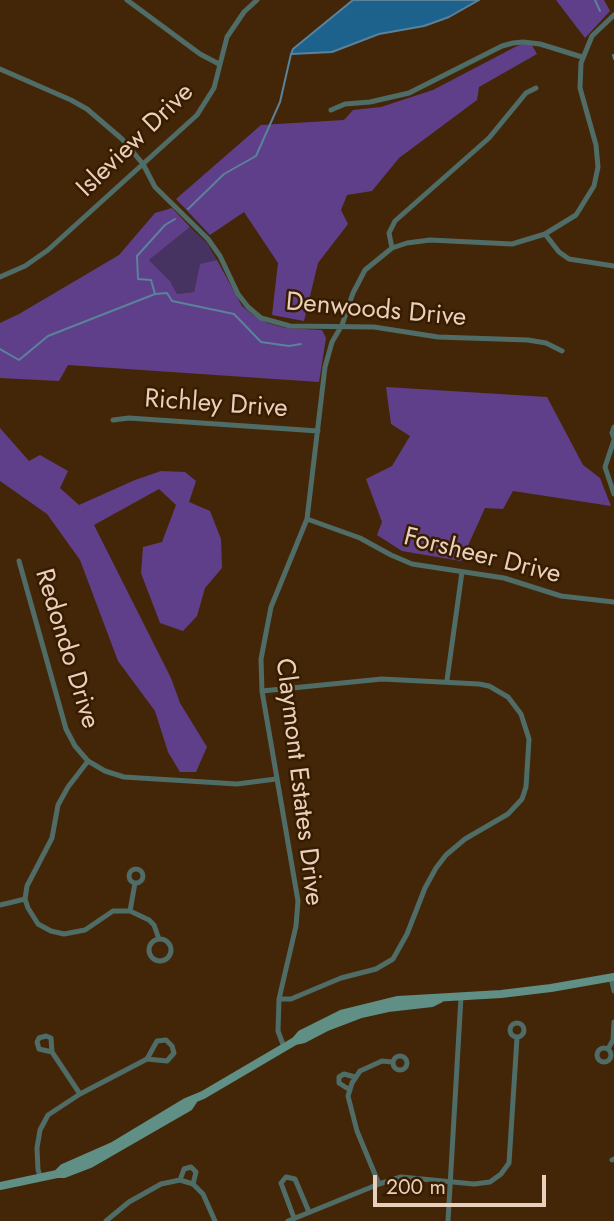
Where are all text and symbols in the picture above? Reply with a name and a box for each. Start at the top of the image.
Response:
street label: Isleview Drive [71,78,201,204]
street label: Denwoods Drive [284,288,468,334]
street label: Richley Drive [143,384,289,426]
street label: Forsheer Drive [400,522,564,592]
street label: Redondo Drive [27,565,105,733]
street label: Claymont Estates Drive [267,657,329,907]
scale bar [376,1162,549,1206]
text: 200 m [386,1172,446,1202]

